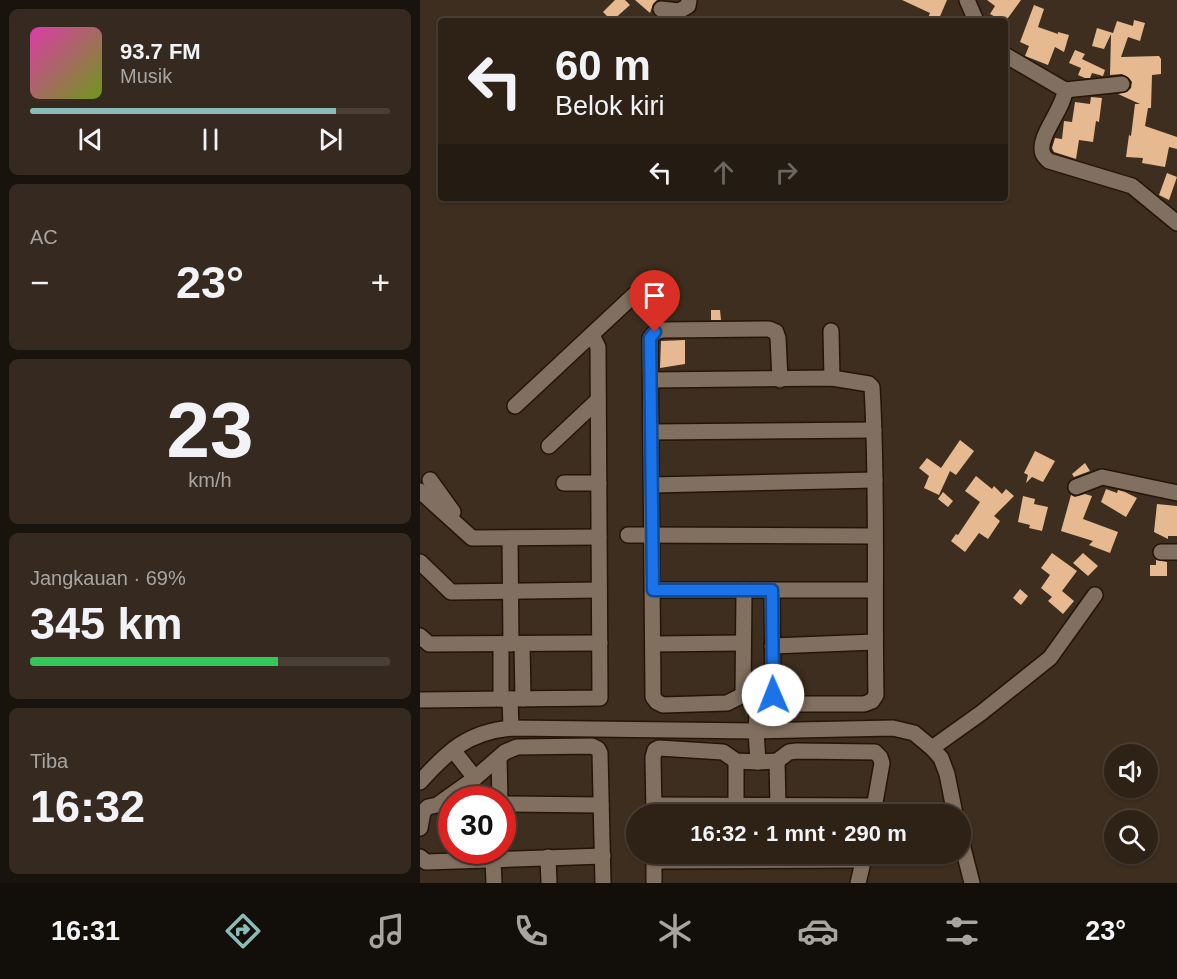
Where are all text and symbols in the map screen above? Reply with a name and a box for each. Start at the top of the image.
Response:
text: 93.7 FM [120,39,201,64]
icon: left [456,42,534,120]
text: 60 m [555,42,651,89]
text: Musik [120,65,172,87]
text: Belok kiri [555,91,665,121]
icon: previous [74,123,107,156]
icon: pause [194,123,227,156]
icon: next [314,123,347,156]
icon: left [644,156,677,189]
icon: ahead [707,156,740,189]
icon: right [770,156,803,189]
text: AC [30,226,58,248]
text: 23° [176,257,244,308]
text: − [30,264,49,301]
text: + [371,264,390,301]
pin [629,270,680,332]
icon: arrive [638,279,671,312]
text: 23 [167,386,253,474]
text: km/h [188,469,232,491]
text: Jangkauan · 69% [30,567,186,589]
text: 345 km [30,598,183,649]
position arrow [741,663,805,727]
map controls [1104,744,1158,864]
button: sound [1104,744,1158,798]
text: Tiba [30,750,68,772]
text: 16:32 [30,781,145,832]
speed limit sign: 30 [438,786,516,864]
button: search [1104,810,1158,864]
text: 16:32 · 1 mnt · 290 m [690,821,907,846]
icon: directions [222,910,264,952]
icon: music [366,910,408,952]
icon: phone [510,910,552,952]
icon: climate [654,910,696,952]
icon: car [797,910,839,952]
icon: filters [941,910,983,952]
text: 16:31 [51,916,120,946]
text: 23° [1085,916,1126,946]

